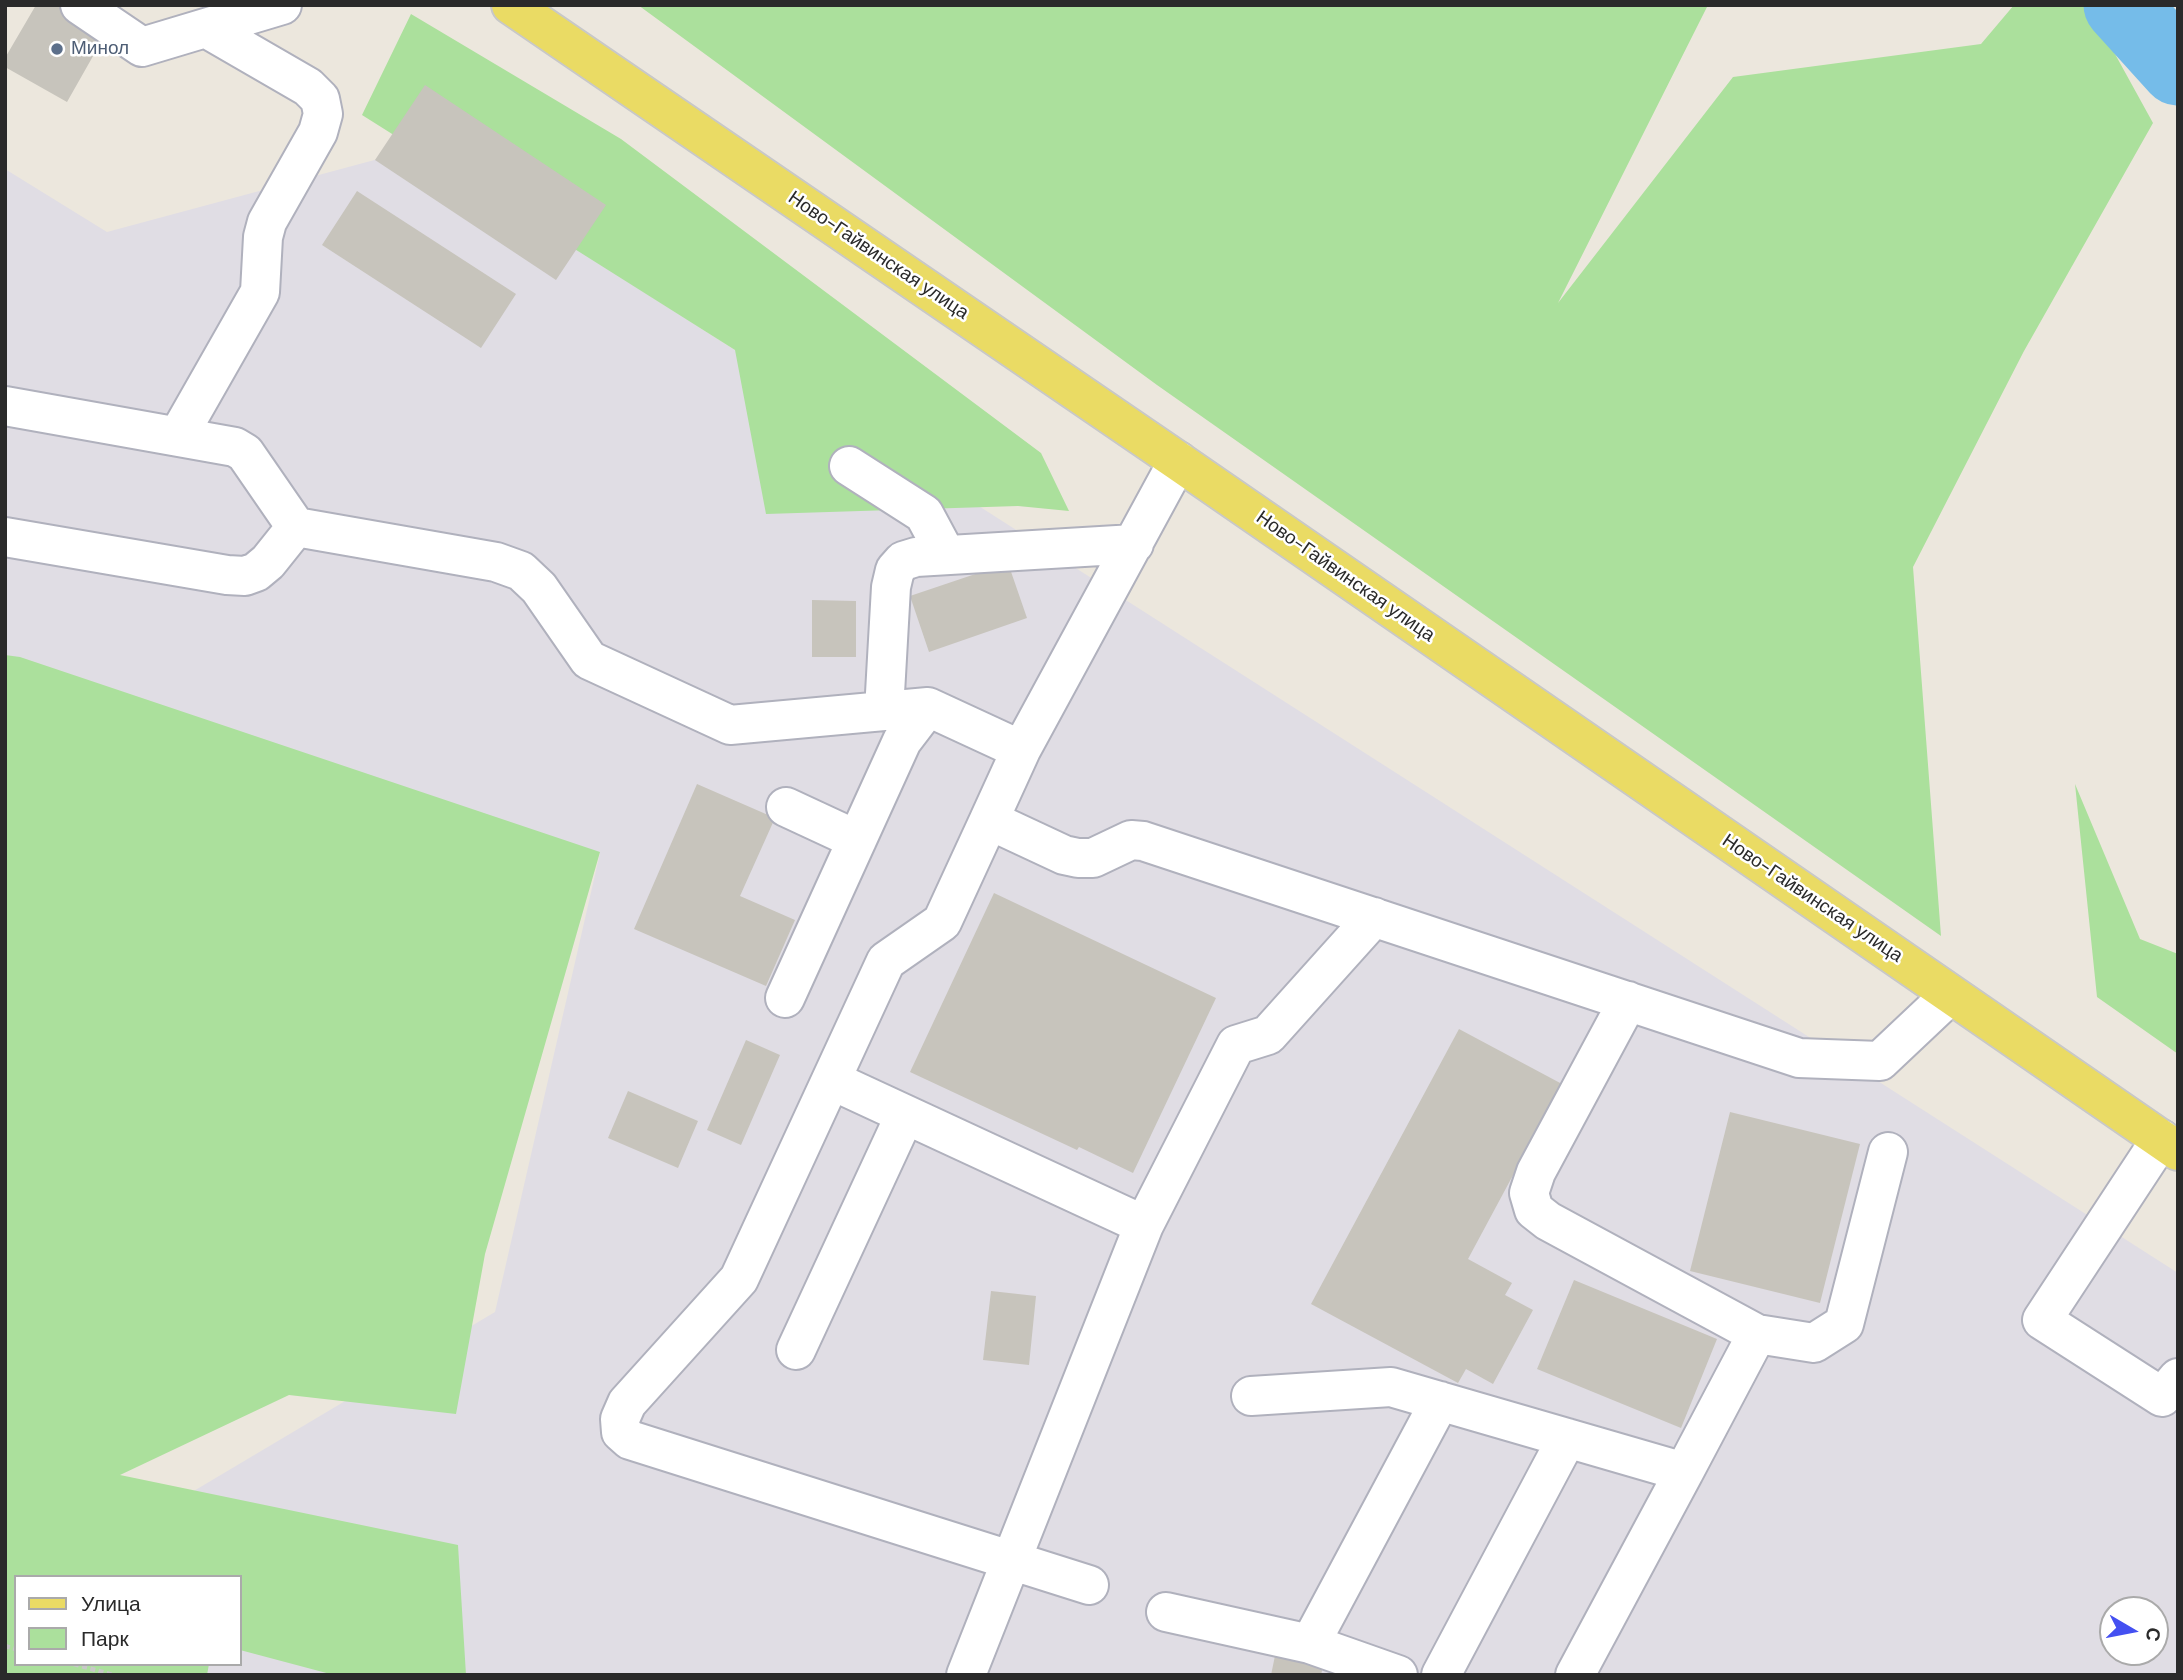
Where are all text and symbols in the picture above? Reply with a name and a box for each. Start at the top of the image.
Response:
place label: Минол [71,38,129,60]
marker: Минол [49,41,65,57]
street label: Ново-Гайвинская улица [783,187,973,325]
street label: Ново-Гайвинская улица [1251,507,1439,647]
street label: Ново-Гайвинская улица [1717,830,1907,968]
legend [14,1575,242,1666]
text: Улица [81,1590,141,1618]
north arrow [2099,1596,2169,1666]
text: Парк [81,1625,129,1653]
text: С [2140,1625,2167,1643]

